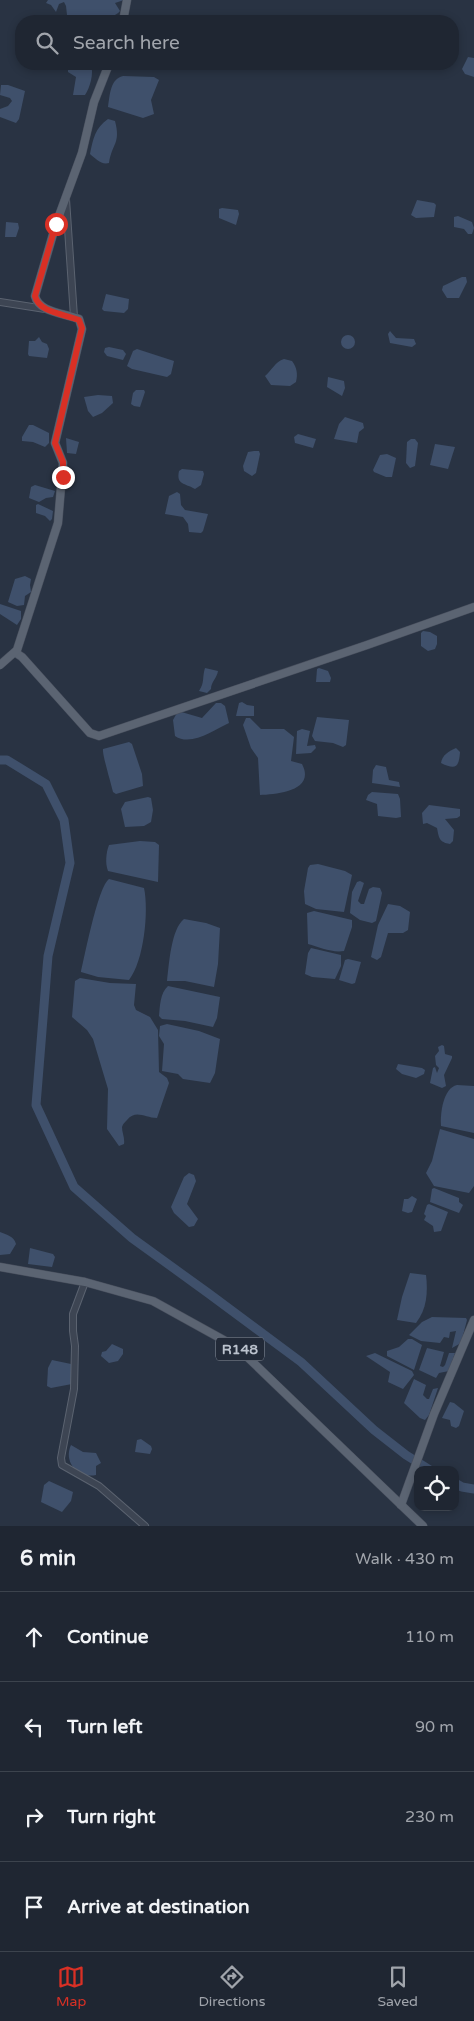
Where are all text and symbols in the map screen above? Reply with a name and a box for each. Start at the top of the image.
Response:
search box [15,15,459,70]
icon: search [33,29,61,57]
text: Search here [73,32,180,54]
route start [45,213,68,236]
route end [52,466,75,489]
road number: R148 [216,1338,264,1360]
map controls [414,1466,459,1511]
button: locate [414,1466,459,1511]
text: 6 min [20,1546,76,1571]
text: Walk · 430 m [355,1549,454,1569]
icon: ahead [20,1623,48,1651]
text: Continue [67,1626,149,1648]
text: 110 m [405,1627,454,1647]
icon: left [20,1713,48,1741]
text: Turn left [67,1716,143,1738]
text: 90 m [415,1717,454,1737]
icon: right [20,1803,48,1831]
text: Turn right [67,1806,155,1828]
text: 230 m [405,1807,454,1827]
icon: arrive [20,1893,48,1921]
text: Arrive at destination [67,1896,250,1918]
tab: Map [56,1963,86,2010]
tab: Directions [198,1963,265,2010]
tab: Saved [377,1963,418,2010]

